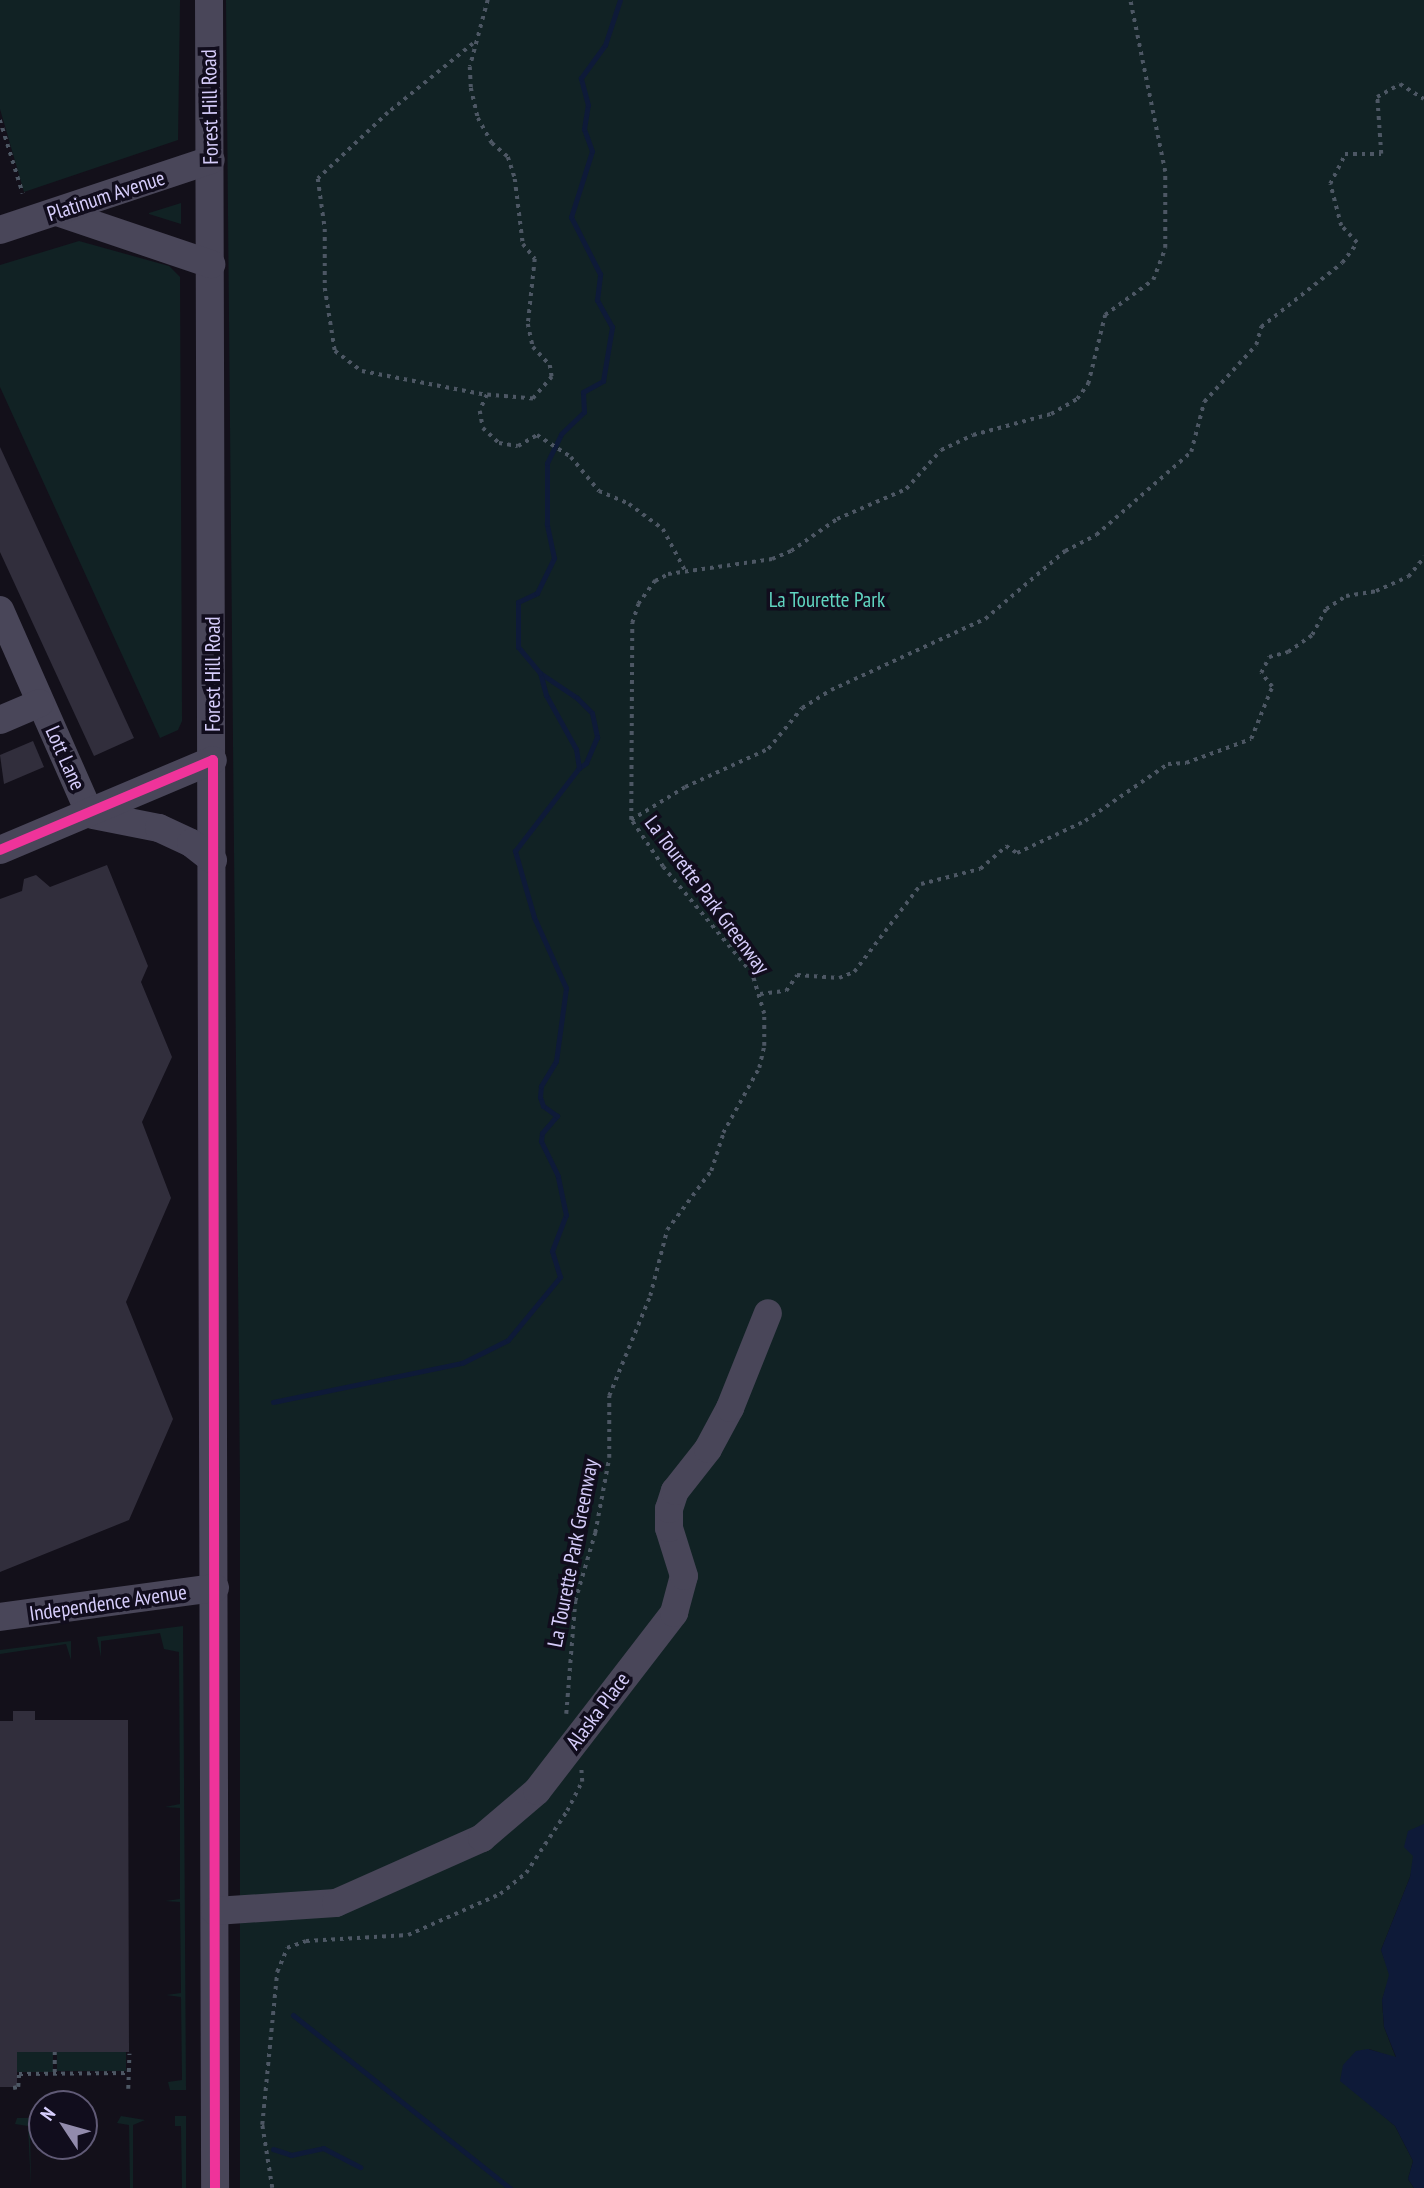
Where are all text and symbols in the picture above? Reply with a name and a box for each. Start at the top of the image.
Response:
street label: Forest Hill Road [196,49,224,165]
street label: Platinum Avenue [44,165,168,227]
park label: La Tourette Park [769,587,885,613]
street label: Forest Hill Road [200,616,226,732]
street label: Lott Lane [40,722,90,794]
street label: La Tourette Park Greenway [639,811,775,979]
street label: La Tourette Park Greenway [542,1456,604,1650]
street label: Independence Avenue [27,1579,189,1627]
street label: Alaska Place [561,1668,635,1754]
north arrow [28,2090,98,2160]
text: N [35,2103,60,2125]

